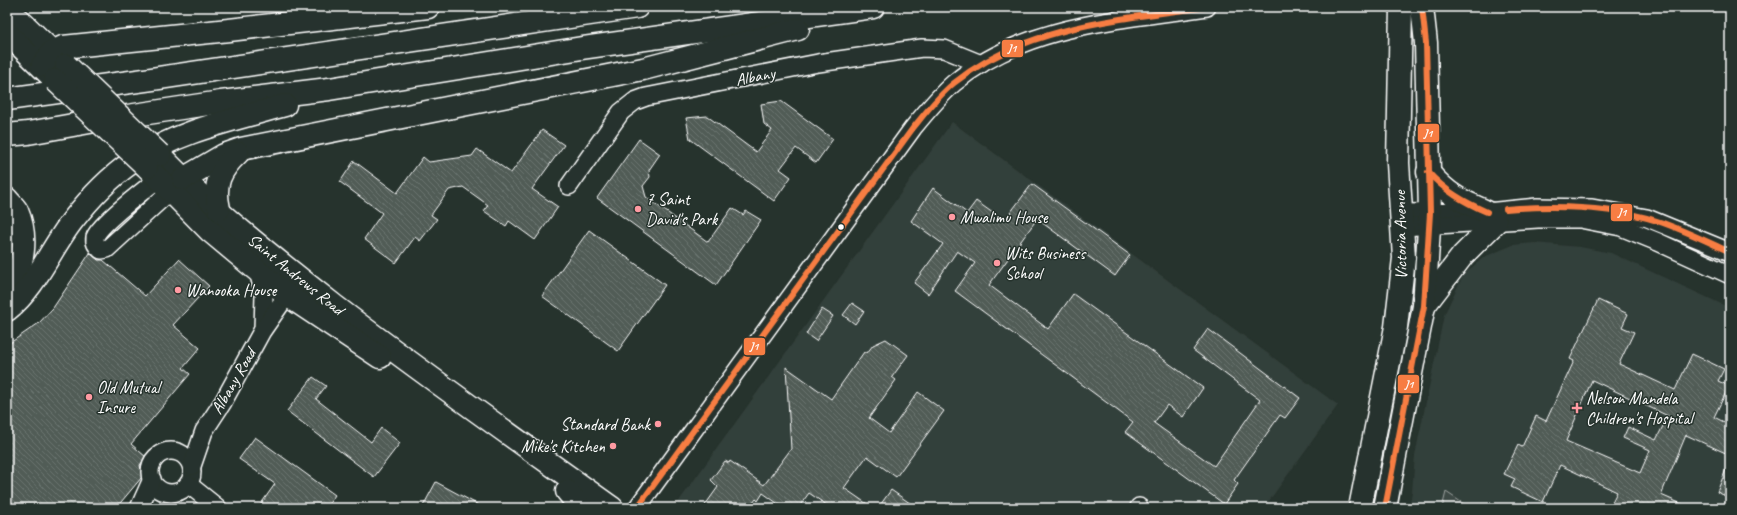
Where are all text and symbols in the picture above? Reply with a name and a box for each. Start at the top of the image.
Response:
line badge: J1 [1001,39,1024,58]
text: J1 [1007,41,1017,55]
street label: Albany [734,62,778,91]
line badge: J1 [1417,123,1440,143]
text: J1 [1423,126,1433,140]
place label: 7 Saint David's Park [646,189,719,230]
street label: Victoria Avenue [1389,189,1412,280]
line badge: J1 [1610,203,1633,222]
marker: 7 Saint David's Park [633,204,643,214]
text: J1 [1617,205,1627,219]
place label: Mwalimu House [960,207,1049,228]
marker: Mwalimu House [947,212,957,222]
unlabelled marker [836,222,846,232]
street label: Saint Andrews Road [243,229,351,322]
place label: Wits Business School [1005,243,1087,284]
marker: Wits Business School [992,258,1002,268]
place label: Wanooka House [186,280,278,301]
marker: Wanooka House [173,285,183,295]
line badge: J1 [743,337,766,356]
text: J1 [749,339,759,353]
street label: Albany Road [206,342,262,418]
line badge: J1 [1397,374,1420,394]
place label: Old Mutual Insure [97,377,163,418]
text: J1 [1404,377,1414,391]
place label: Nelson Mandela Children's Hospital [1586,388,1695,429]
marker: Old Mutual Insure [84,392,94,402]
marker: Nelson Mandela Children's Hospital [1571,402,1583,414]
place label: Standard Bank [561,414,652,435]
marker: Standard Bank [653,419,663,429]
place label: Mike's Kitchen [521,436,605,457]
marker: Mike's Kitchen [608,441,618,451]

